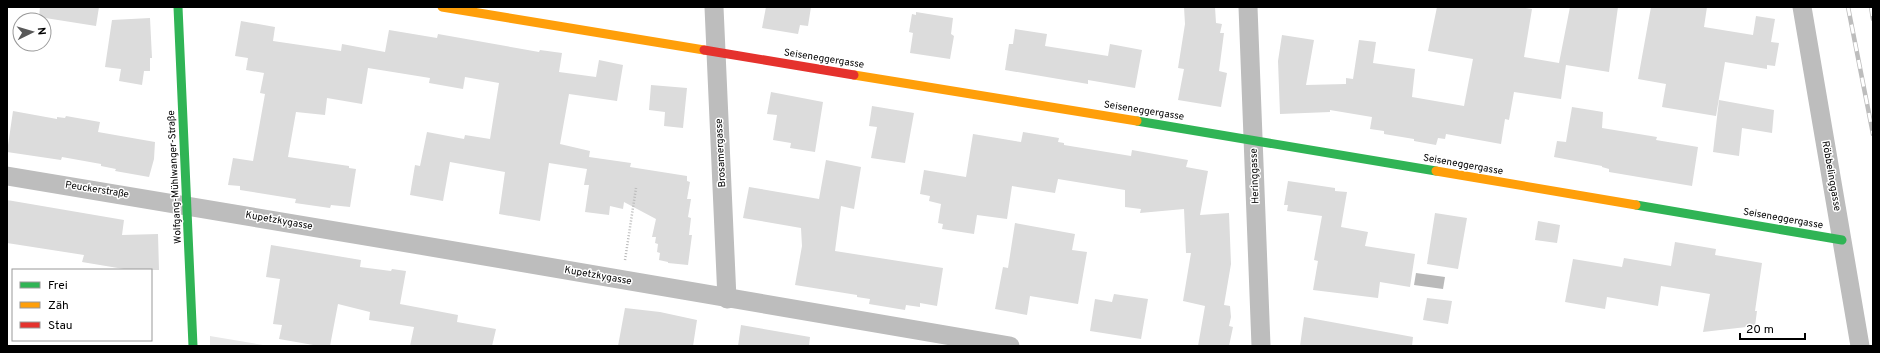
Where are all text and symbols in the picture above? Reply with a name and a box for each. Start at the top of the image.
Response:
north arrow [12,12,52,52]
text: N [34,27,48,36]
street label: Seiseneggergasse [783,46,865,72]
street label: Seiseneggergasse [1103,98,1185,124]
street label: Wolfgang-Mühlwanger-Straße [165,110,185,244]
street label: Brosamergasse [713,118,729,188]
street label: Röbbelinggasse [1818,140,1844,212]
street label: Heringgasse [1248,148,1262,204]
street label: Seiseneggergasse [1422,152,1504,178]
street label: Peuckerstraße [64,179,130,201]
street label: Seiseneggergasse [1742,206,1824,232]
street label: Kupetzkygasse [244,209,314,233]
street label: Kupetzkygasse [563,264,633,288]
legend [12,269,152,341]
text: Frei [48,278,68,294]
text: Zäh [48,298,69,314]
scale bar [1740,315,1805,341]
text: Stau [48,318,73,334]
text: 20 m [1746,322,1774,338]

